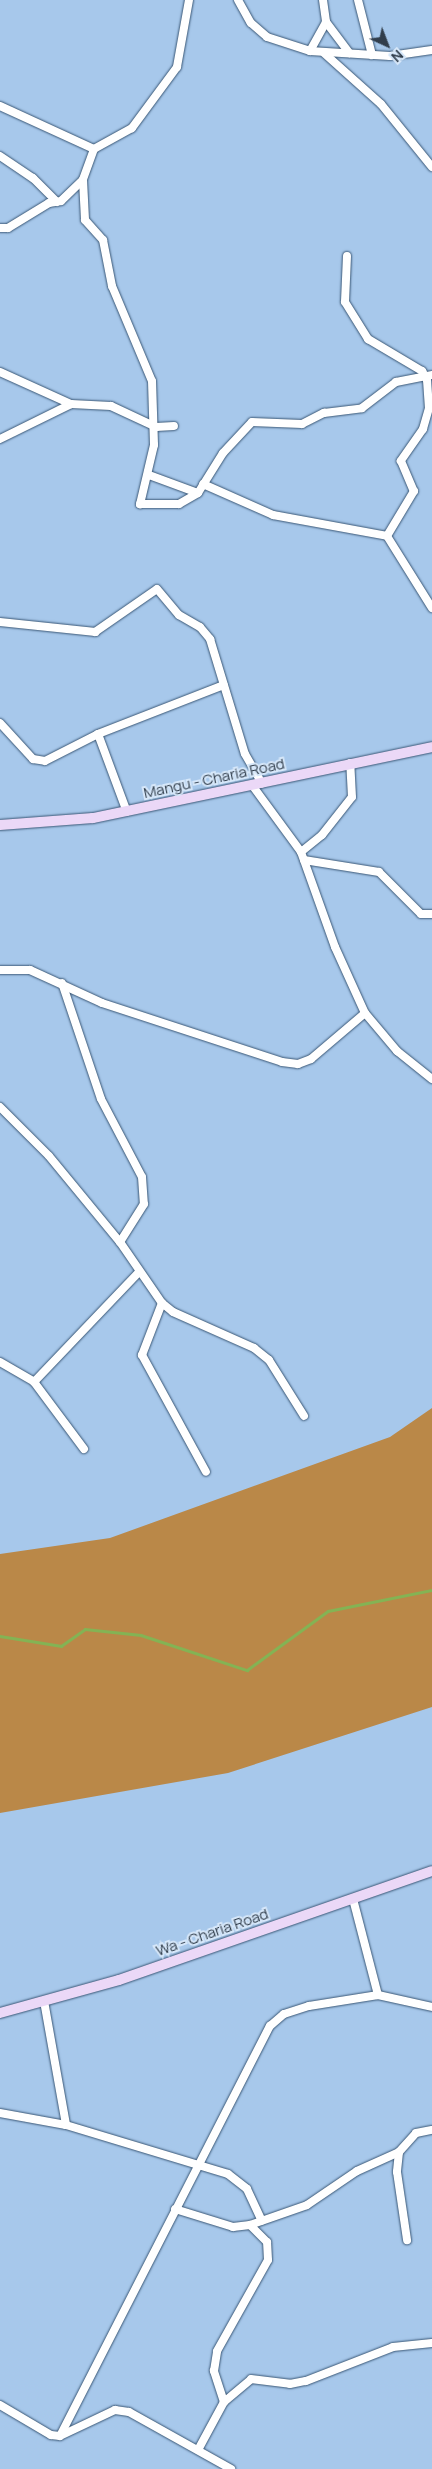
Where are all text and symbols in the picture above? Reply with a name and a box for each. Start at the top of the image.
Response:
north arrow [362,20,412,70]
text: N [387,46,408,67]
street label: Mangu - Charia Road [142,754,286,802]
street label: Wa - Charia Road [153,1904,271,1960]

